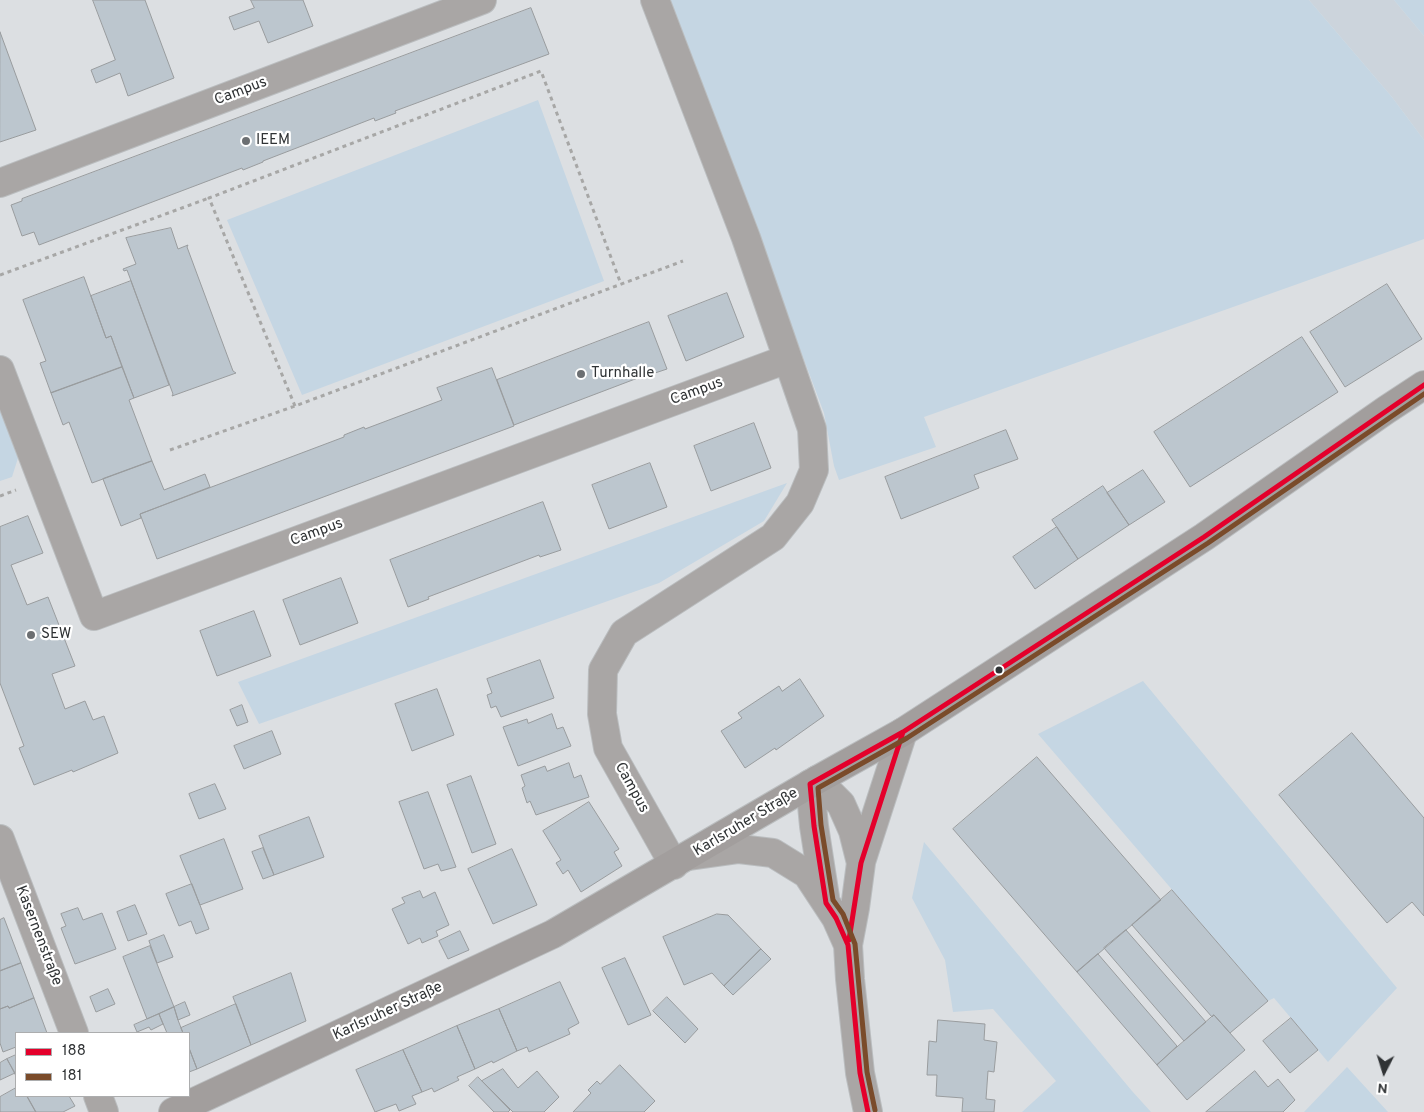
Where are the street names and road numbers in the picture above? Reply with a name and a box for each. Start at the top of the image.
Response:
street label: Campus [212,74,270,110]
street label: Campus [668,374,726,410]
street label: Campus [288,515,346,551]
street label: Campus [610,760,652,816]
street label: Karlsruher Straße [691,785,801,861]
street label: Kasernenstraße [11,884,65,988]
street label: Karlsruher Straße [330,979,446,1045]

